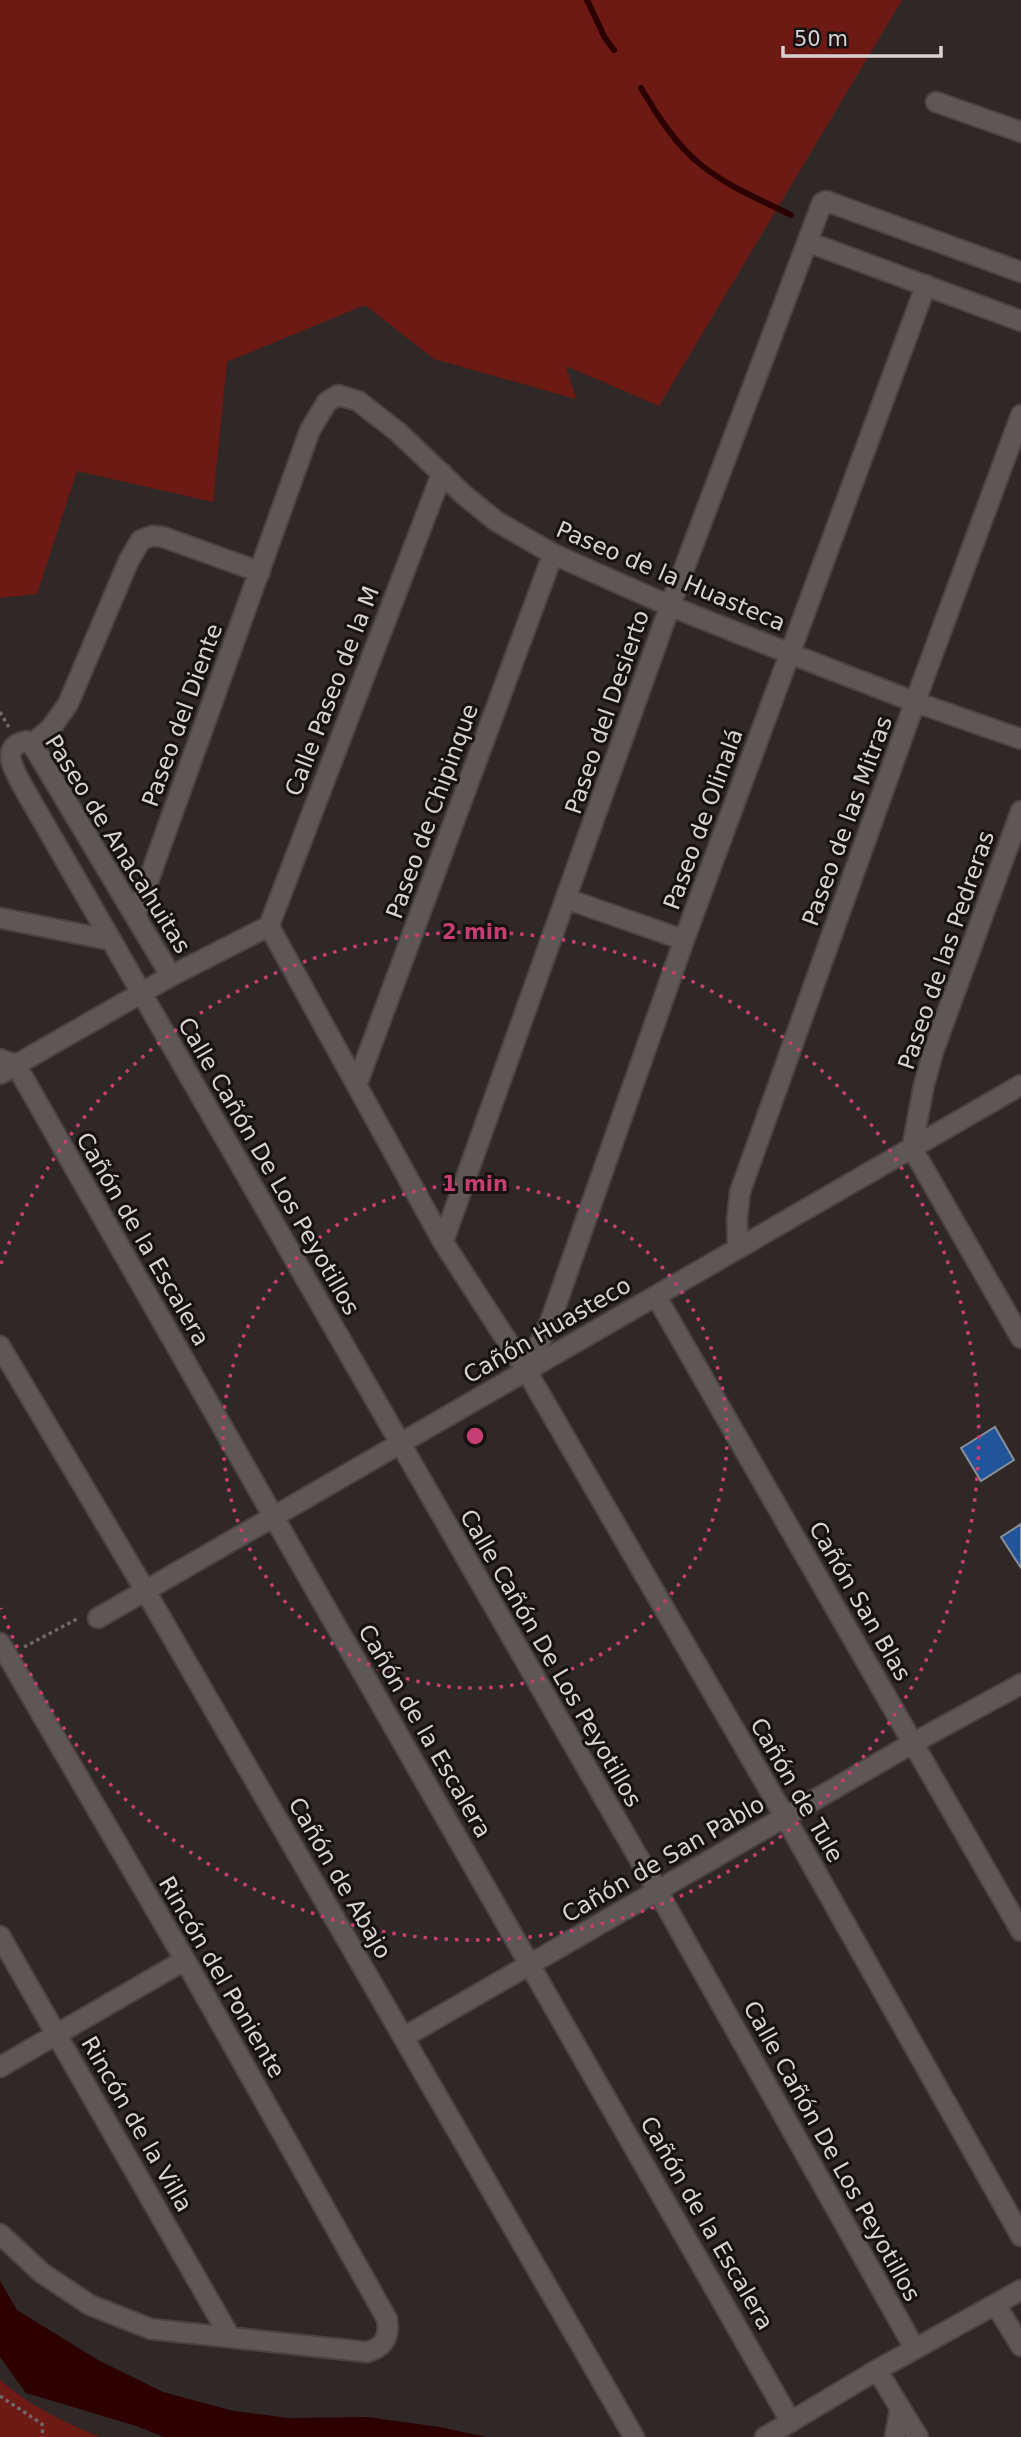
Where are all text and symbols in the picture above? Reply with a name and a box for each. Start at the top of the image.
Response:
scale bar [783,14,940,58]
text: 50 m [794,27,848,51]
street label: Paseo de la Huasteca [553,516,789,636]
street label: Calle Paseo de la M [280,582,384,800]
street label: Paseo del Desierto [560,607,654,817]
street label: Paseo del Diente [137,620,227,810]
street label: Paseo de Chipinque [381,700,483,922]
street label: Paseo de las Mitras [797,713,897,929]
street label: Paseo de Olinalá [658,725,748,913]
street label: Paseo de Anacahuitas [40,730,196,958]
street label: Paseo de las Pedreras [893,827,999,1073]
text: 2 min [442,920,508,944]
street label: Calle Cañón De Los Peyotillos [173,1013,365,1319]
street label: Cañón de la Escalera [71,1128,215,1350]
text: 1 min [442,1172,508,1196]
street label: Cañón Huasteco [459,1272,635,1388]
centre of rings [463,1424,487,1448]
street label: Calle Cañón De Los Peyotillos [455,1505,647,1811]
street label: Cañón San Blas [804,1517,916,1685]
street label: Cañón de la Escalera [353,1620,497,1842]
street label: Cañón de Tule [745,1713,849,1867]
street label: Cañón de San Pablo [557,1790,769,1928]
street label: Cañón de Abajo [283,1793,397,1963]
street label: Rincón del Poniente [154,1872,290,2082]
street label: Calle Cañón De Los Peyotillos [738,1996,926,2306]
street label: Rincón de la Villa [76,2032,198,2216]
street label: Cañón de la Escalera [635,2112,779,2334]

